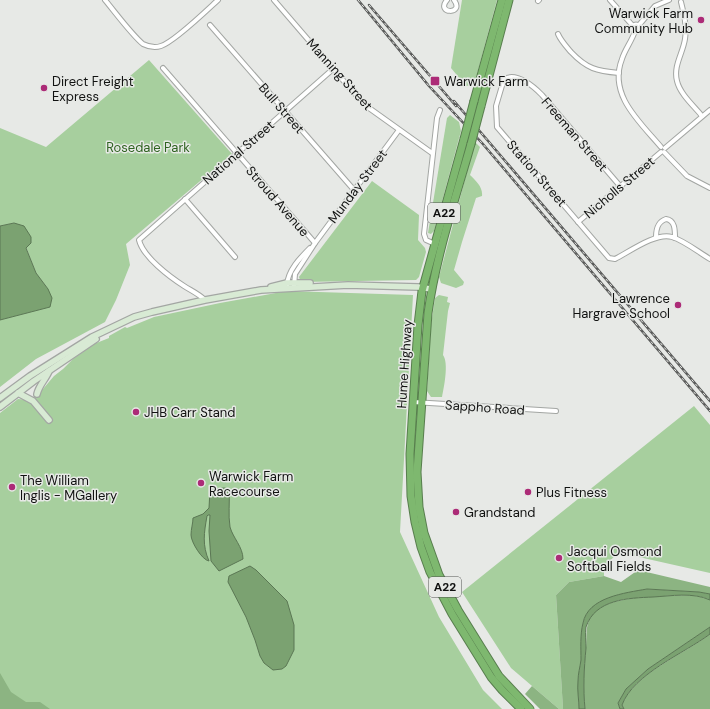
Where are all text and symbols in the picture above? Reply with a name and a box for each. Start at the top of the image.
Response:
place label: Warwick Farm Community Hub [595,5,693,37]
marker: Warwick Farm Community Hub [696,15,706,25]
street label: Manning Street [303,35,376,114]
place label: Direct Freight Express [52,73,134,105]
place label: Warwick Farm [444,73,528,90]
marker: Warwick Farm [429,75,441,87]
street label: Bull Street [255,80,308,137]
marker: Direct Freight Express [39,83,49,93]
street label: Freeman Street [538,94,611,175]
street label: National Street [199,117,278,188]
street label: Station Street [503,136,570,210]
park label: Rosedale Park [106,139,190,156]
street label: Munday Street [324,146,391,227]
street label: Nicholls Street [580,153,658,222]
street label: Stroud Avenue [242,162,313,240]
road number: A22 [428,203,460,223]
place label: Lawrence Hargrave School [572,290,670,322]
marker: Lawrence Hargrave School [673,300,683,310]
street label: Hume Highway [393,319,416,409]
street label: Sappho Road [445,396,525,419]
place label: JHB Carr Stand [144,404,235,421]
marker: JHB Carr Stand [131,407,141,417]
place label: Warwick Farm Racecourse [209,468,293,500]
place label: The William Inglis - MGallery [20,472,117,504]
marker: Warwick Farm Racecourse [196,478,206,488]
marker: The William Inglis - MGallery [7,482,17,492]
place label: Plus Fitness [536,484,607,501]
marker: Plus Fitness [523,487,533,497]
place label: Grandstand [464,504,535,521]
marker: Grandstand [451,507,461,517]
place label: Jacqui Osmond Softball Fields [567,543,662,575]
marker: Jacqui Osmond Softball Fields [554,553,564,563]
road number: A22 [429,577,461,597]

